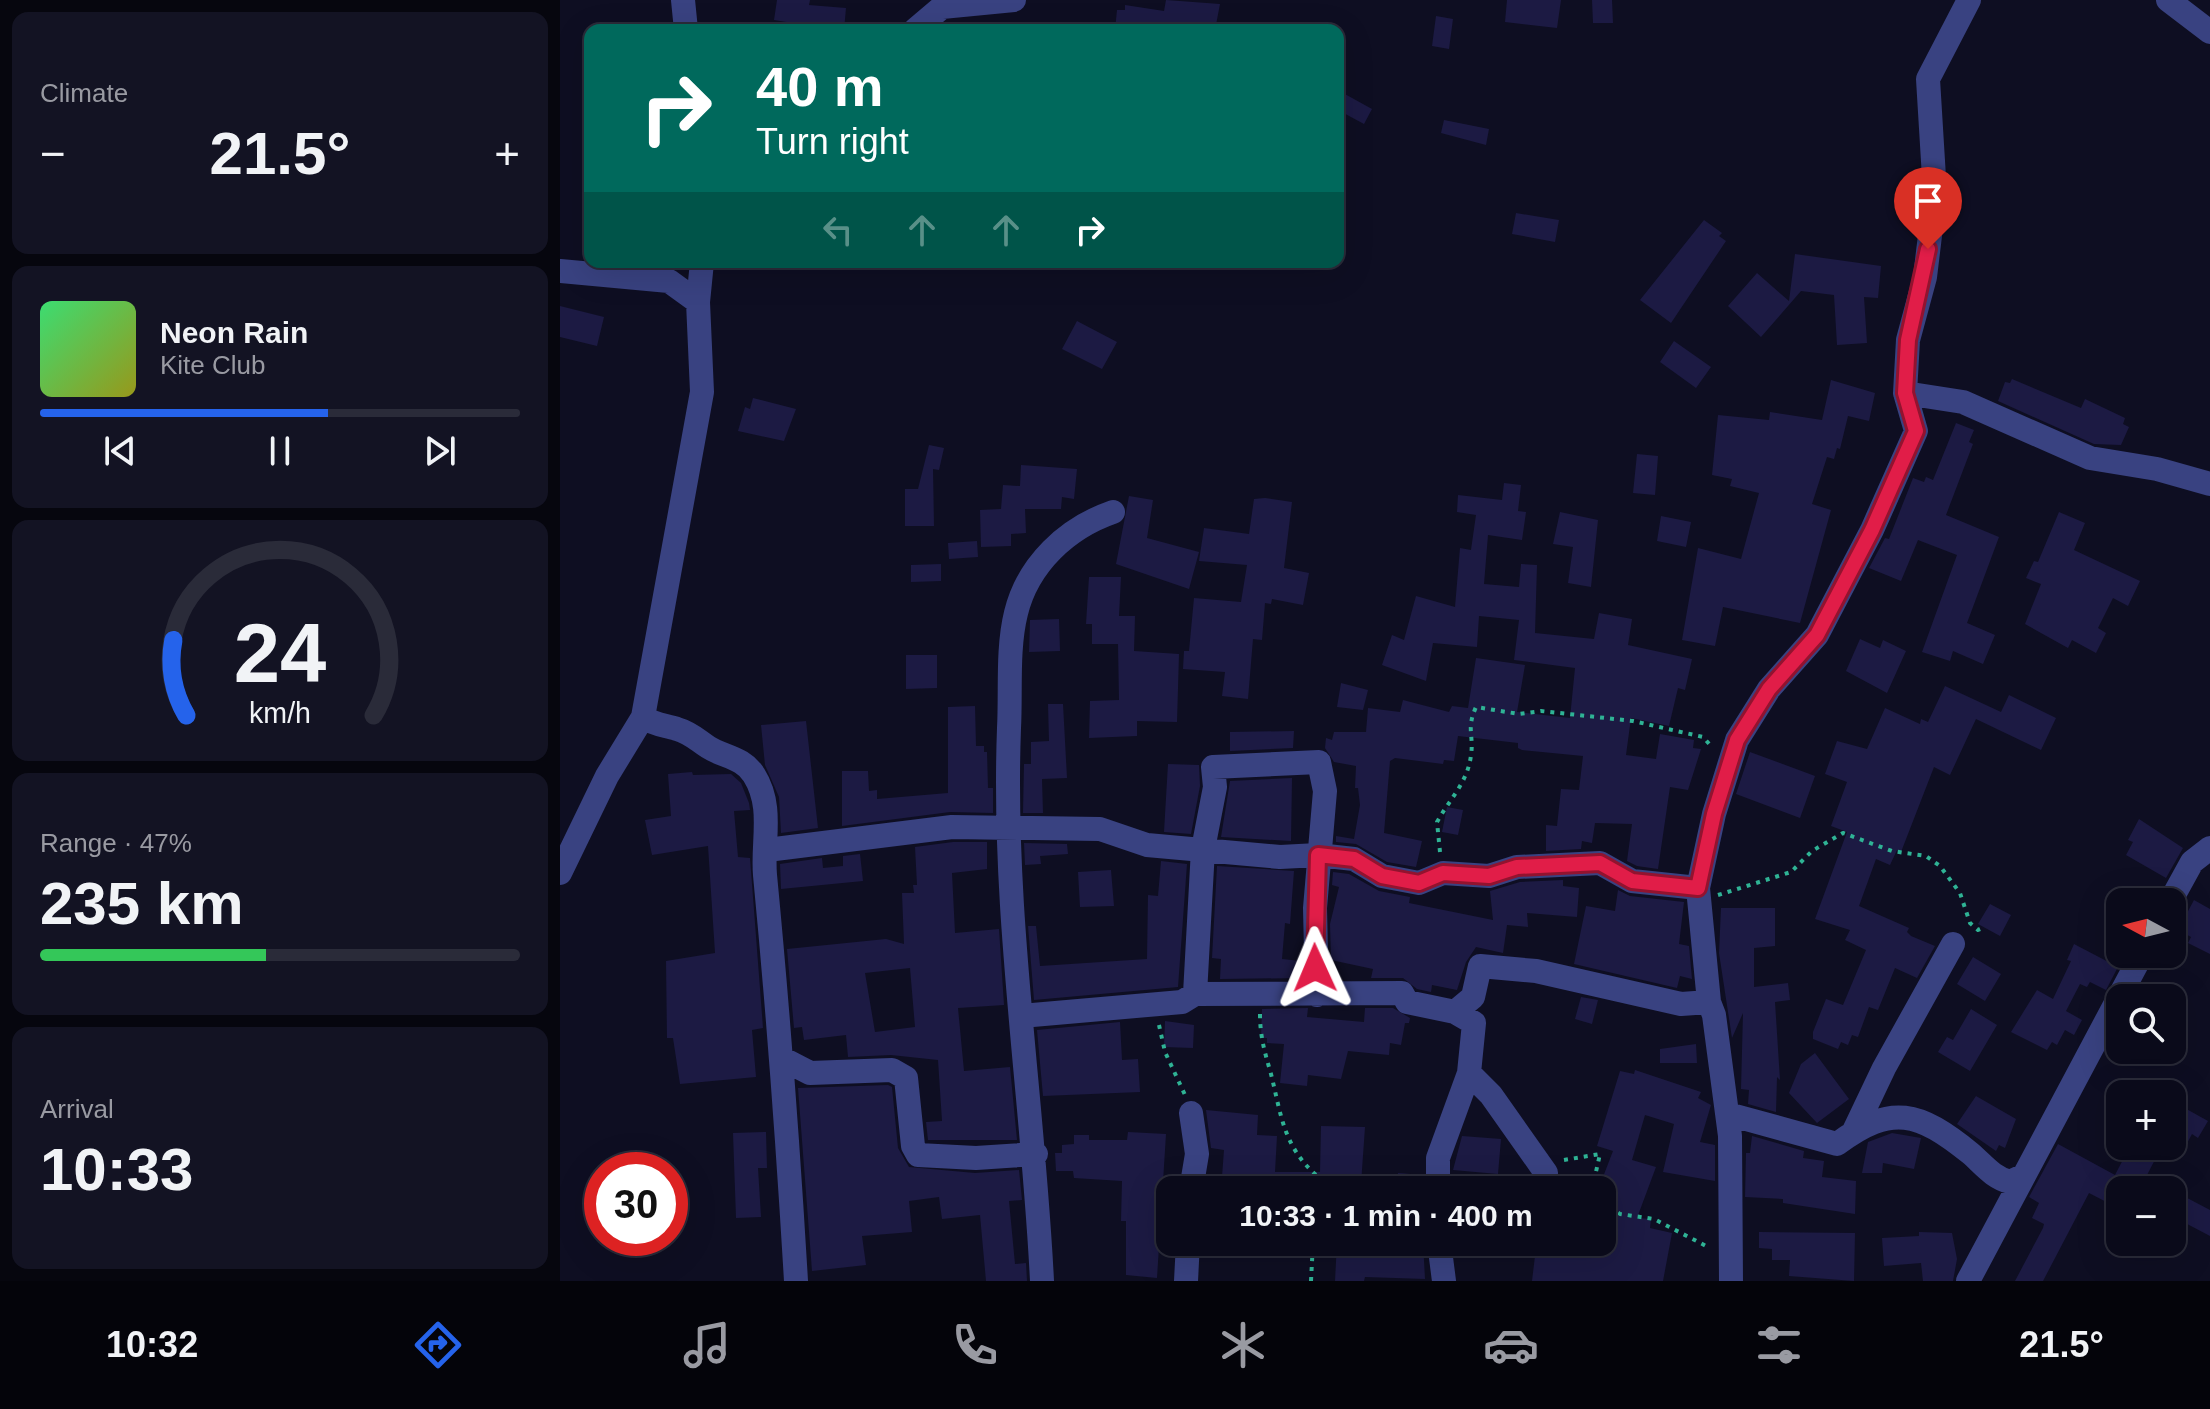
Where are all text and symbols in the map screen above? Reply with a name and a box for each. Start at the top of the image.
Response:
text: 40 m [756,55,884,118]
icon: right [624,56,728,160]
text: Climate [40,78,128,108]
text: 21.5° [210,120,350,187]
text: Turn right [756,121,909,162]
text: − [40,129,66,178]
text: + [494,129,520,178]
pin [1894,167,1962,249]
icon: arrive [1906,179,1950,223]
icon: left [816,208,860,252]
icon: ahead [900,208,944,252]
icon: ahead [984,208,1028,252]
icon: right [1068,208,1112,252]
text: Neon Rain [160,316,308,349]
text: Kite Club [160,350,266,380]
icon: previous [98,429,142,473]
icon: pause [258,429,302,473]
icon: next [418,429,462,473]
text: 24 [234,607,326,700]
text: km/h [249,698,311,730]
text: Range · 47% [40,828,192,858]
text: 235 km [40,870,244,937]
north arrow [2106,888,2186,968]
map controls [2106,888,2186,1256]
position arrow [1273,926,1357,1010]
button: search [2106,984,2186,1064]
button: + [2106,1080,2186,1160]
text: Arrival [40,1094,114,1124]
text: 10:33 [40,1136,193,1203]
speed limit sign: 30 [584,1152,688,1256]
button: − [2106,1176,2186,1256]
text: 10:33 · 1 min · 400 m [1239,1199,1533,1232]
icon: directions [410,1317,466,1373]
icon: music [679,1317,735,1373]
icon: phone [947,1317,1003,1373]
icon: climate [1215,1317,1271,1373]
icon: car [1483,1317,1539,1373]
icon: filters [1751,1317,1807,1373]
text: 10:32 [106,1324,198,1365]
text: 21.5° [2019,1324,2104,1365]

